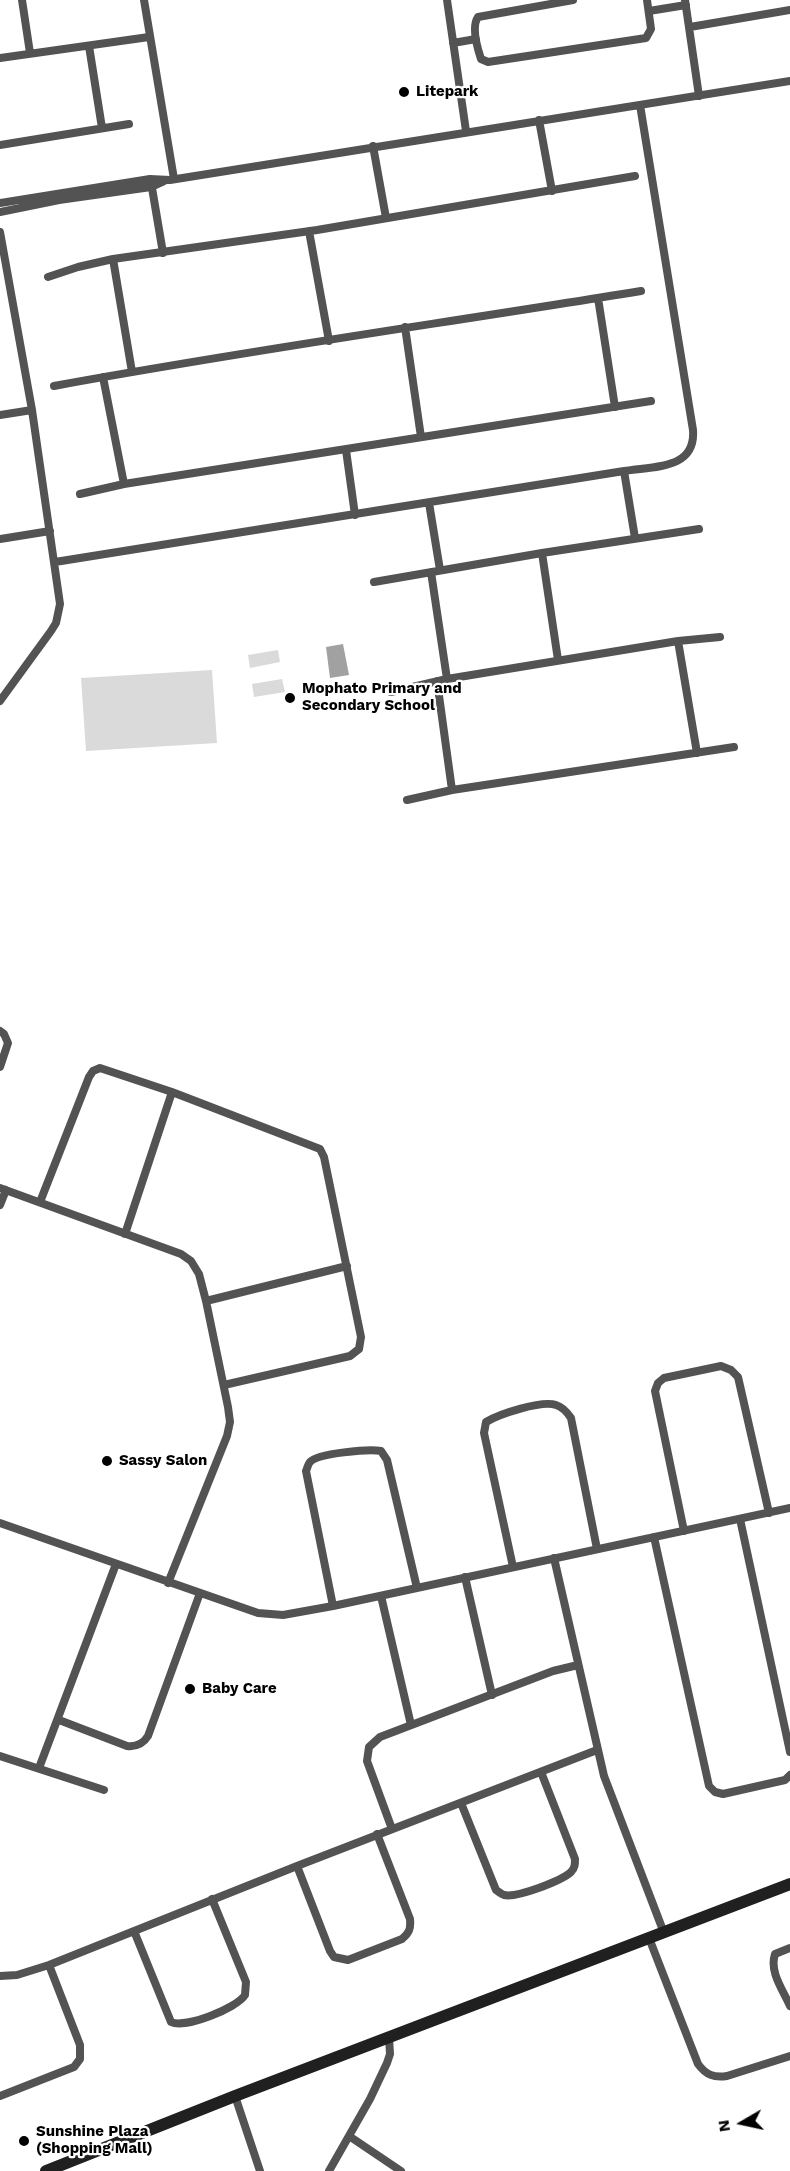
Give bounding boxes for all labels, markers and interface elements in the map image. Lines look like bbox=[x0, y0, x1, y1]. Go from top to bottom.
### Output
place label: Litepark bbox=[416, 83, 478, 101]
marker: Litepark bbox=[397, 85, 411, 99]
place label: Mophato Primary and Secondary School bbox=[302, 680, 462, 715]
marker: Mophato Primary and Secondary School bbox=[283, 691, 297, 705]
place label: Sassy Salon bbox=[119, 1452, 207, 1470]
marker: Sassy Salon bbox=[100, 1454, 114, 1468]
place label: Baby Care bbox=[202, 1680, 277, 1698]
marker: Baby Care bbox=[183, 1682, 197, 1696]
north arrow bbox=[712, 2093, 772, 2153]
text: N bbox=[713, 2119, 734, 2133]
place label: Sunshine Plaza (Shopping Mall) bbox=[36, 2123, 153, 2158]
marker: Sunshine Plaza (Shopping Mall) bbox=[17, 2134, 31, 2148]

